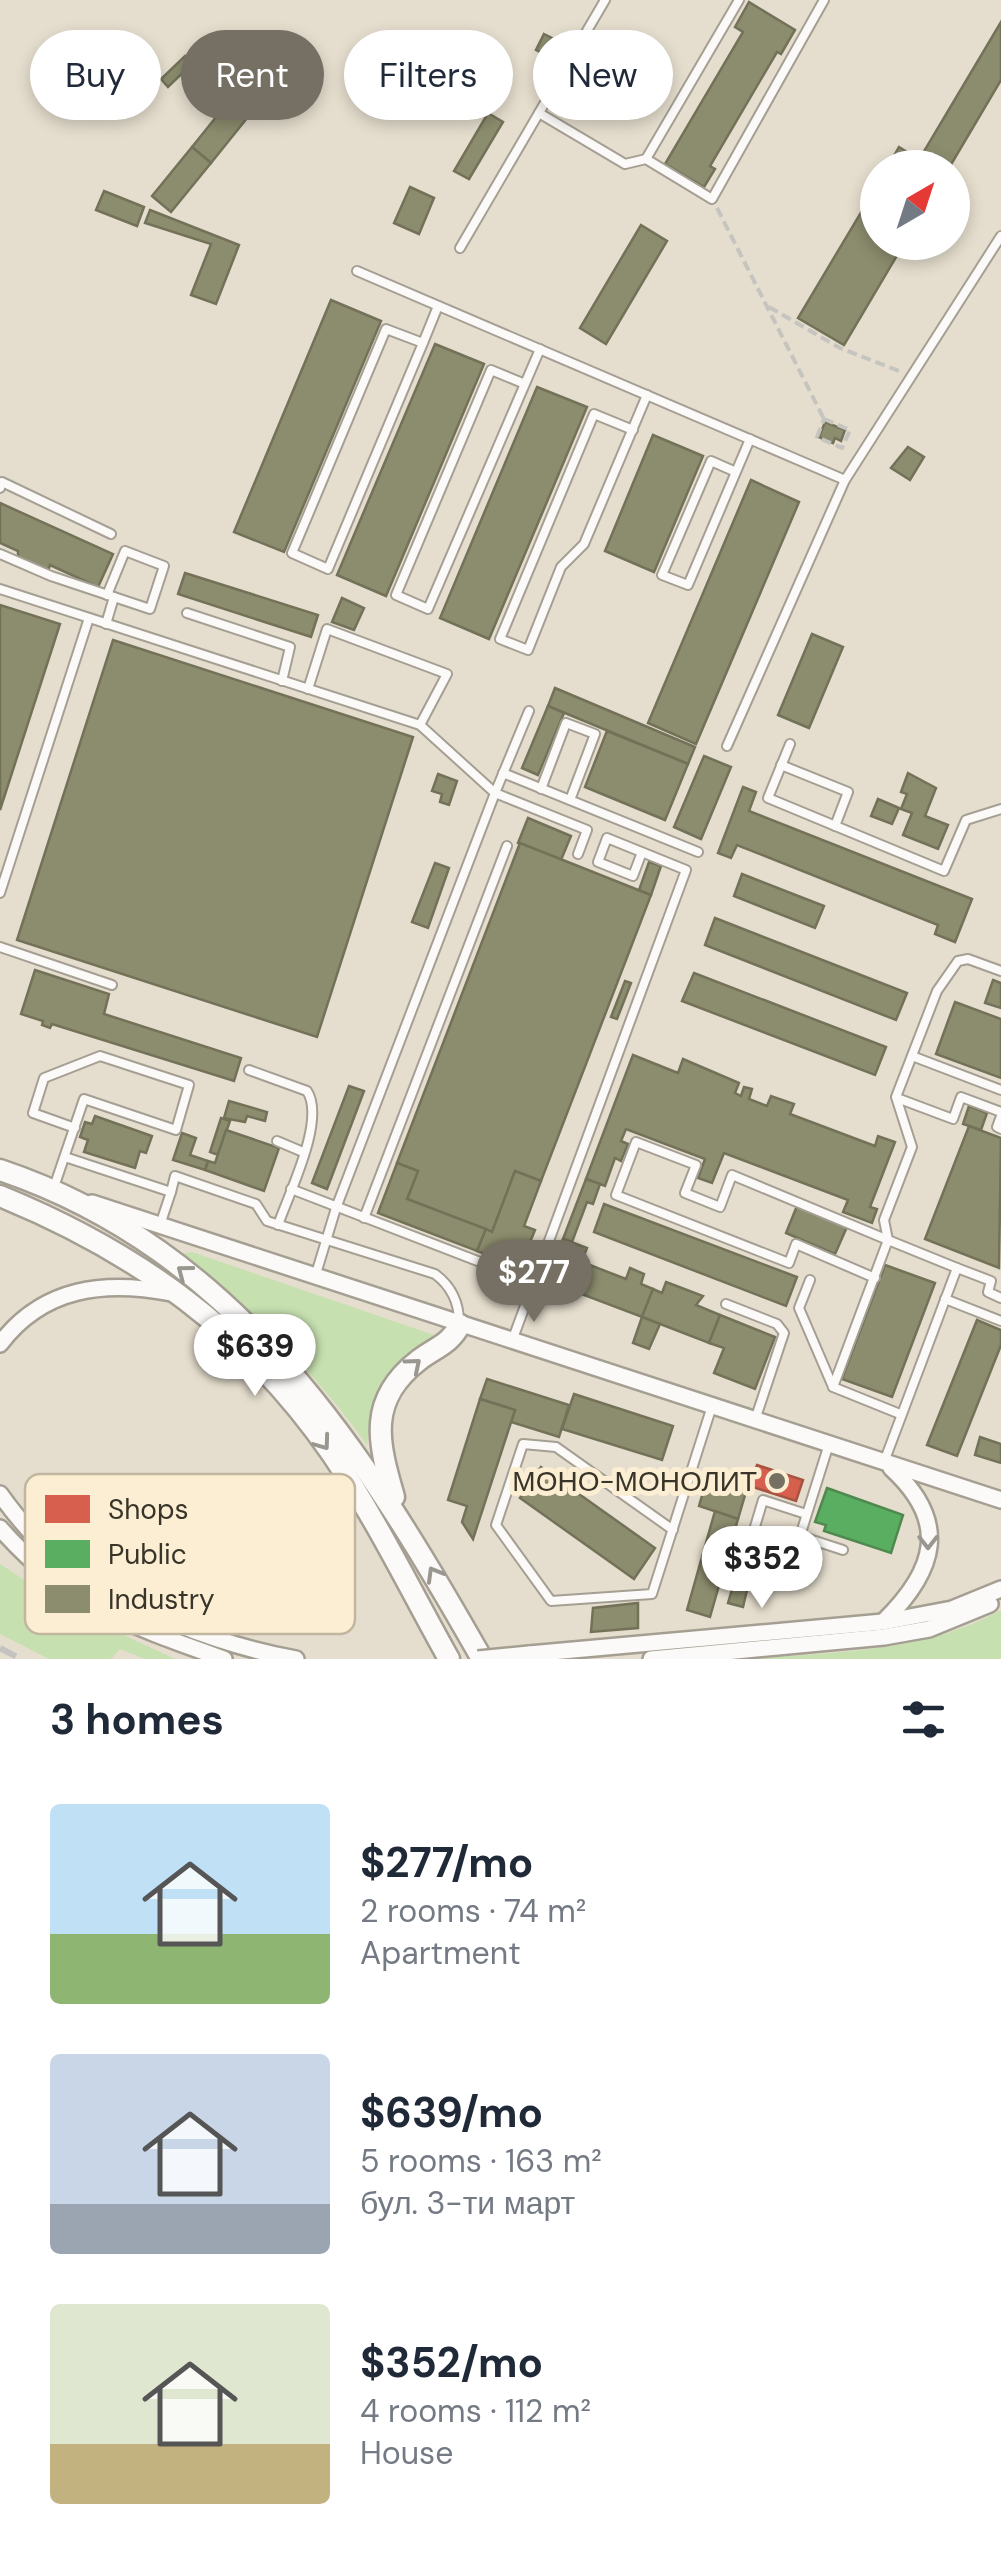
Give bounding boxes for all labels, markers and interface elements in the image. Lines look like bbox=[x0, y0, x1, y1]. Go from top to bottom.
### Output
chip: Buy bbox=[30, 30, 161, 120]
chip: Rent bbox=[181, 30, 324, 120]
chip: Filters bbox=[344, 30, 513, 120]
chip: New bbox=[533, 30, 673, 120]
north arrow bbox=[860, 150, 970, 260]
map controls bbox=[860, 150, 970, 260]
pin: $277 bbox=[475, 1240, 593, 1325]
text: $277 bbox=[498, 1251, 570, 1293]
one-way arrow bbox=[177, 1267, 195, 1284]
pin: $639 bbox=[196, 1314, 314, 1399]
text: $639 bbox=[216, 1325, 294, 1367]
one-way arrow bbox=[403, 1359, 421, 1377]
one-way arrow bbox=[311, 1431, 330, 1450]
place label: МОНО-МОНОЛИТ bbox=[512, 1463, 757, 1500]
marker: МОНО-МОНОЛИТ bbox=[766, 1470, 788, 1492]
legend bbox=[25, 1474, 355, 1634]
text: Shops bbox=[108, 1491, 189, 1528]
pin: $352 bbox=[703, 1526, 821, 1611]
one-way arrow bbox=[917, 1535, 939, 1550]
text: Public bbox=[108, 1536, 187, 1573]
text: $352 bbox=[724, 1537, 800, 1579]
one-way arrow bbox=[426, 1567, 446, 1585]
text: Industry bbox=[108, 1581, 215, 1618]
text: 3 homes bbox=[50, 1692, 224, 1747]
icon: filters bbox=[896, 1692, 951, 1747]
text: $277/mo bbox=[360, 1835, 533, 1890]
icon: home bbox=[130, 1844, 250, 1964]
text: 2 rooms · 74 m² bbox=[360, 1890, 586, 1932]
text: Apartment bbox=[360, 1932, 521, 1974]
text: $639/mo bbox=[360, 2085, 543, 2140]
icon: home bbox=[130, 2094, 250, 2214]
text: 5 rooms · 163 m² bbox=[360, 2140, 602, 2182]
text: бул. 3-ти март bbox=[360, 2182, 575, 2224]
text: $352/mo bbox=[360, 2335, 543, 2390]
icon: home bbox=[130, 2344, 250, 2464]
text: 4 rooms · 112 m² bbox=[360, 2390, 591, 2432]
text: House bbox=[360, 2432, 453, 2474]

